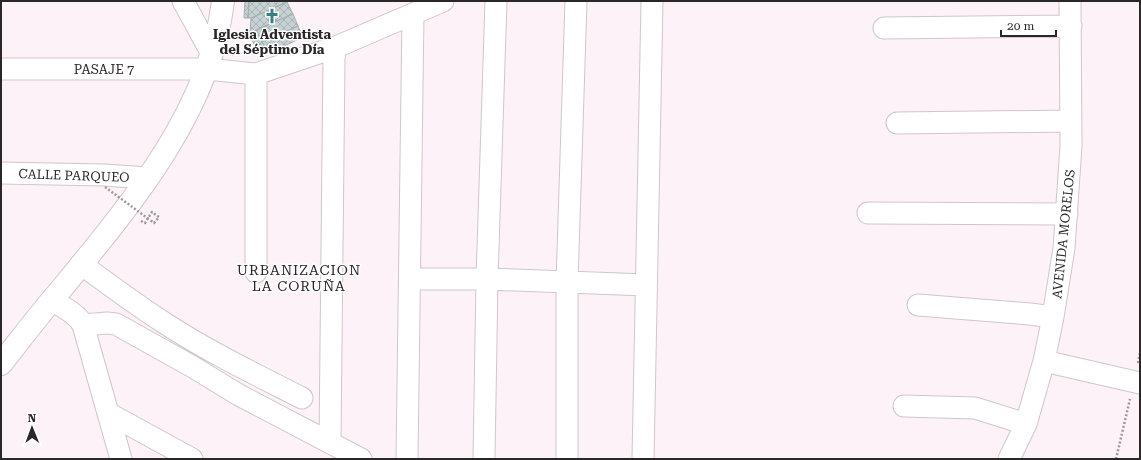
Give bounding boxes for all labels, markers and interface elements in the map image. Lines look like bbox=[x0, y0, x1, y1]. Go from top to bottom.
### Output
church icon: Iglesia Adventista del Séptimo Día bbox=[263, 7, 281, 25]
scale bar bbox=[1001, 12, 1056, 38]
text: 20 m bbox=[1007, 19, 1034, 33]
place label: Iglesia Adventista del Séptimo Día bbox=[213, 27, 331, 57]
street label: PASAJE 7 bbox=[74, 62, 134, 77]
street label: CALLE PARQUEO bbox=[18, 166, 130, 185]
street label: AVENIDA MORELOS bbox=[1049, 169, 1078, 299]
district label: URBANIZACION LA CORUÑA bbox=[237, 262, 361, 294]
north arrow bbox=[12, 408, 52, 448]
text: N bbox=[27, 412, 37, 425]

